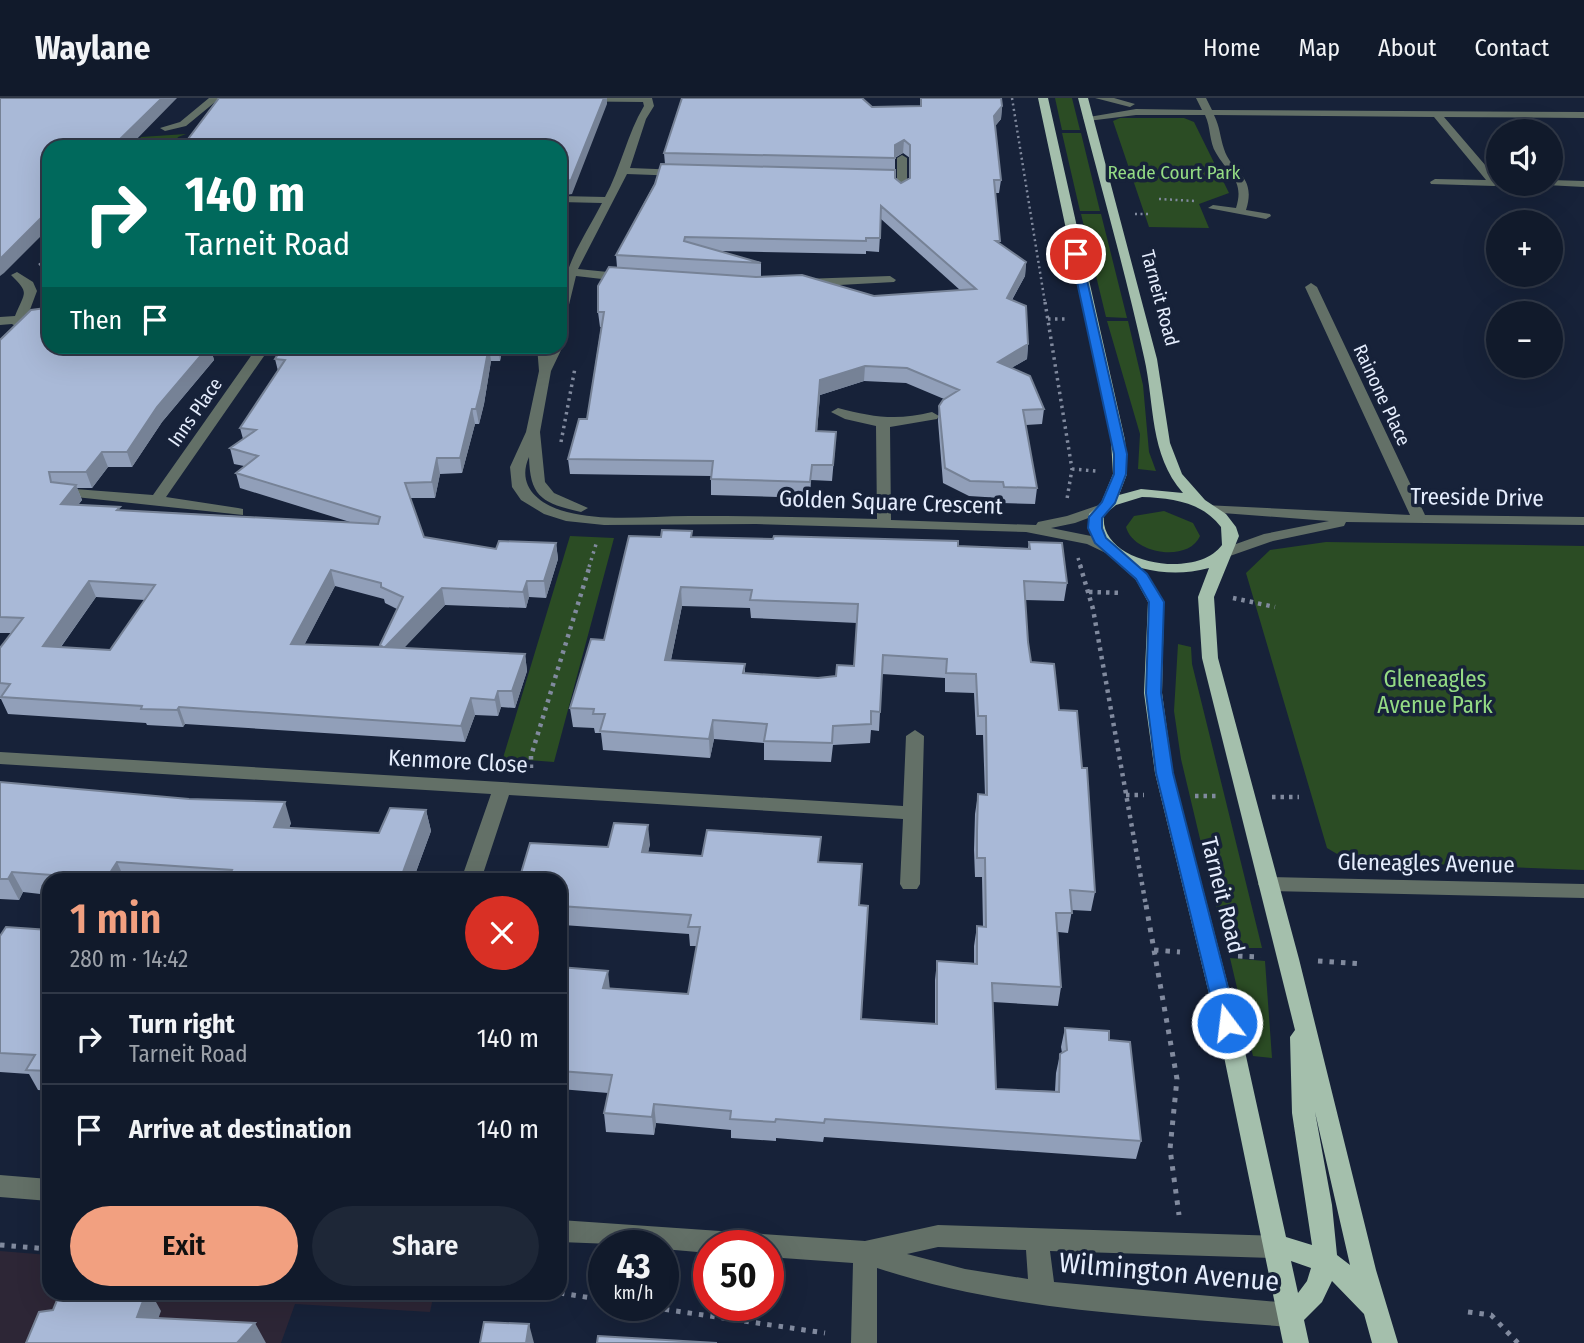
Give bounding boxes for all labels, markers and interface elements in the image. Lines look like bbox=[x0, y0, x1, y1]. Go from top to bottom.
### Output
text: Waylane bbox=[35, 28, 150, 68]
text: Home bbox=[1203, 34, 1260, 62]
text: Map bbox=[1298, 34, 1340, 62]
text: About bbox=[1378, 34, 1436, 62]
text: Contact bbox=[1474, 34, 1549, 62]
map controls bbox=[1486, 119, 1563, 378]
button: sound bbox=[1486, 119, 1563, 196]
park label: Reade Court Park bbox=[1108, 161, 1241, 184]
text: 140 m bbox=[185, 165, 305, 224]
icon: right bbox=[70, 168, 161, 259]
button: + bbox=[1486, 210, 1563, 287]
pin bbox=[1046, 224, 1106, 284]
text: Tarneit Road bbox=[185, 225, 350, 263]
icon: arrive bbox=[1057, 235, 1095, 273]
street label: Tarneit Road bbox=[1136, 248, 1184, 348]
icon: arrive bbox=[136, 301, 174, 339]
button: − bbox=[1486, 301, 1563, 378]
text: Then bbox=[70, 305, 122, 336]
street label: Rainone Place bbox=[1348, 341, 1416, 449]
street label: Inns Place bbox=[163, 373, 227, 451]
street label: Treeside Drive bbox=[1410, 482, 1544, 512]
street label: Golden Square Crescent bbox=[779, 484, 1004, 520]
park label: Gleneagles Avenue Park bbox=[1377, 665, 1493, 719]
street label: Kenmore Close bbox=[387, 743, 529, 779]
street label: Tarneit Road bbox=[1195, 834, 1251, 956]
street label: Gleneagles Avenue bbox=[1337, 847, 1515, 879]
text: 1 min bbox=[70, 894, 161, 944]
button: close bbox=[465, 896, 539, 970]
text: 280 m · 14:42 bbox=[70, 945, 188, 973]
position arrow bbox=[1190, 986, 1264, 1060]
text: Turn right bbox=[129, 1009, 235, 1040]
icon: right bbox=[70, 1020, 108, 1058]
text: 140 m bbox=[477, 1023, 539, 1054]
text: Tarneit Road bbox=[129, 1040, 248, 1068]
icon: arrive bbox=[70, 1111, 108, 1149]
text: Arrive at destination bbox=[129, 1114, 352, 1145]
text: 140 m bbox=[477, 1114, 539, 1145]
button: Exit bbox=[70, 1206, 298, 1286]
button: Share bbox=[312, 1206, 539, 1286]
speed limit sign: 50 bbox=[693, 1230, 784, 1321]
text: 43 bbox=[616, 1245, 651, 1287]
street label: Wilmington Avenue bbox=[1058, 1246, 1280, 1298]
text: km/h bbox=[613, 1282, 654, 1304]

